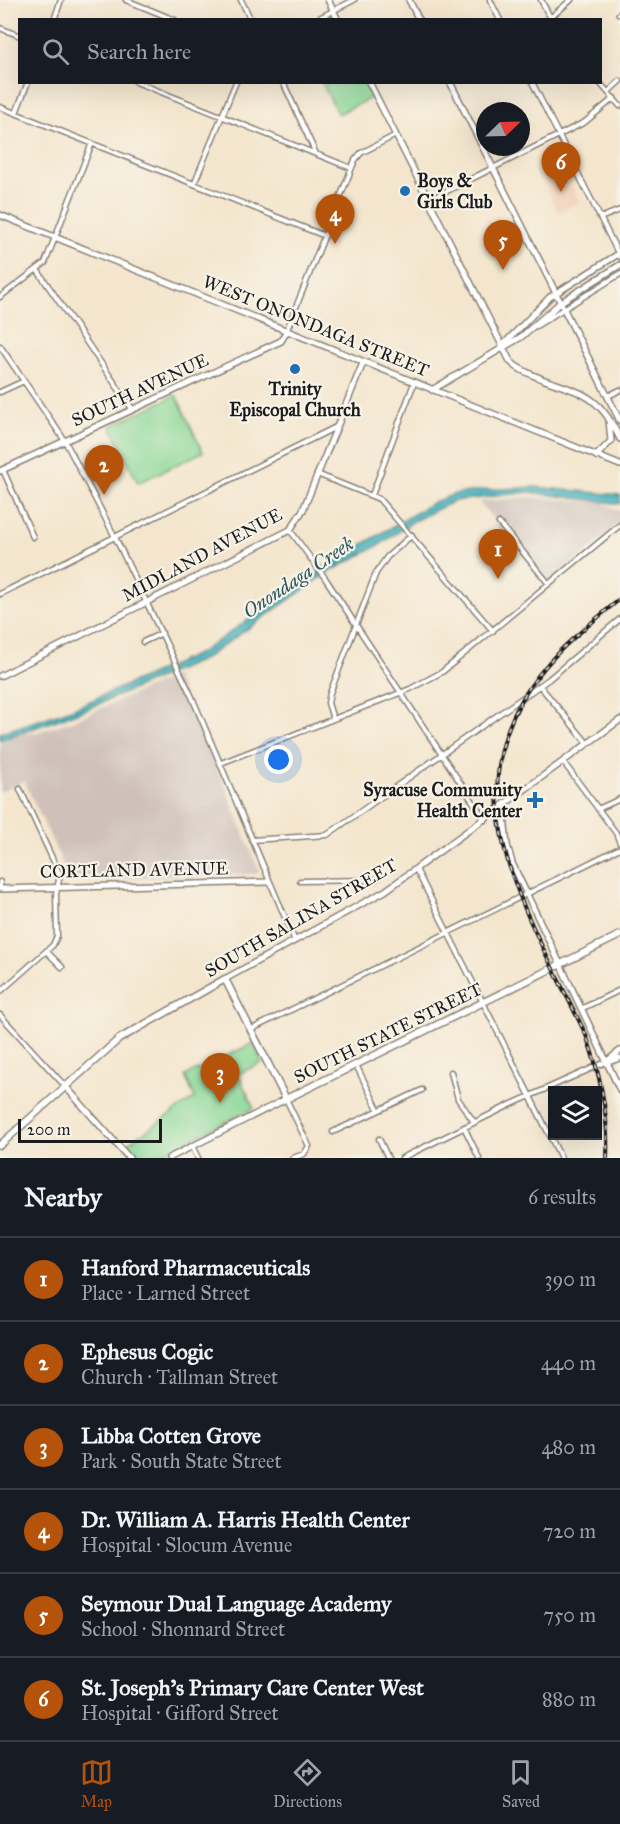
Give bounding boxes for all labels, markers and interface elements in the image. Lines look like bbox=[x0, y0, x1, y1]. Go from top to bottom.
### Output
search box bbox=[18, 18, 602, 84]
icon: search bbox=[39, 35, 72, 68]
text: Search here bbox=[87, 38, 191, 65]
north arrow bbox=[476, 102, 530, 156]
pin: 6 bbox=[542, 142, 580, 192]
place label: Boys & Girls Club bbox=[417, 170, 493, 213]
marker: Boys & Girls Club bbox=[398, 184, 412, 198]
pin: 4 bbox=[316, 194, 354, 244]
pin: 5 bbox=[484, 220, 522, 270]
street label: WEST ONONDAGA STREET bbox=[200, 270, 432, 382]
street label: SOUTH AVENUE bbox=[68, 349, 212, 431]
marker: Trinity Episcopal Church bbox=[288, 362, 302, 376]
place label: Trinity Episcopal Church bbox=[229, 378, 362, 422]
pin: 2 bbox=[84, 446, 124, 495]
street label: MIDLAND AVENUE bbox=[118, 503, 286, 607]
pin: 1 bbox=[478, 530, 518, 579]
water label: Onondaga Creek bbox=[238, 531, 358, 623]
your location bbox=[264, 745, 293, 774]
place label: Syracuse Community Health Center bbox=[363, 779, 524, 822]
marker: Syracuse Community Health Center bbox=[526, 791, 544, 809]
street label: SOUTH SALINA STREET bbox=[201, 854, 401, 982]
street label: CORTLAND AVENUE bbox=[40, 857, 228, 883]
street label: SOUTH STATE STREET bbox=[290, 978, 486, 1088]
pin: 3 bbox=[200, 1054, 240, 1103]
map controls bbox=[548, 1086, 602, 1140]
button: layers bbox=[548, 1086, 602, 1140]
scale bar bbox=[18, 1116, 162, 1144]
text: 200 m bbox=[27, 1120, 70, 1139]
text: Nearby bbox=[24, 1181, 102, 1213]
text: 6 results bbox=[528, 1185, 596, 1209]
text: Hanford Pharmaceuticals bbox=[81, 1254, 310, 1281]
text: 1 bbox=[40, 1267, 47, 1291]
text: 390 m bbox=[545, 1267, 596, 1291]
text: Place · Larned Street bbox=[81, 1281, 250, 1305]
text: Ephesus Cogic bbox=[81, 1338, 213, 1365]
text: 2 bbox=[39, 1351, 48, 1375]
text: 440 m bbox=[541, 1351, 596, 1375]
text: Church · Tallman Street bbox=[81, 1365, 278, 1389]
text: Libba Cotten Grove bbox=[81, 1422, 261, 1449]
text: 3 bbox=[40, 1435, 48, 1459]
text: 480 m bbox=[541, 1435, 596, 1459]
text: Park · South State Street bbox=[81, 1449, 281, 1473]
text: Dr. William A. Harris Health Center bbox=[81, 1506, 410, 1533]
text: 4 bbox=[38, 1519, 49, 1543]
text: 720 m bbox=[543, 1519, 596, 1543]
text: Hospital · Slocum Avenue bbox=[81, 1533, 292, 1557]
text: Seymour Dual Language Academy bbox=[81, 1590, 391, 1617]
text: 5 bbox=[39, 1603, 48, 1627]
text: 750 m bbox=[543, 1603, 596, 1627]
text: School · Shonnard Street bbox=[81, 1617, 285, 1641]
text: St. Joseph's Primary Care Center West bbox=[81, 1674, 424, 1701]
text: 6 bbox=[38, 1687, 49, 1711]
text: 880 m bbox=[542, 1687, 596, 1711]
text: Hospital · Gifford Street bbox=[81, 1701, 279, 1725]
tab: Map bbox=[80, 1756, 113, 1811]
tab: Directions bbox=[273, 1756, 342, 1811]
tab: Saved bbox=[502, 1756, 540, 1811]

